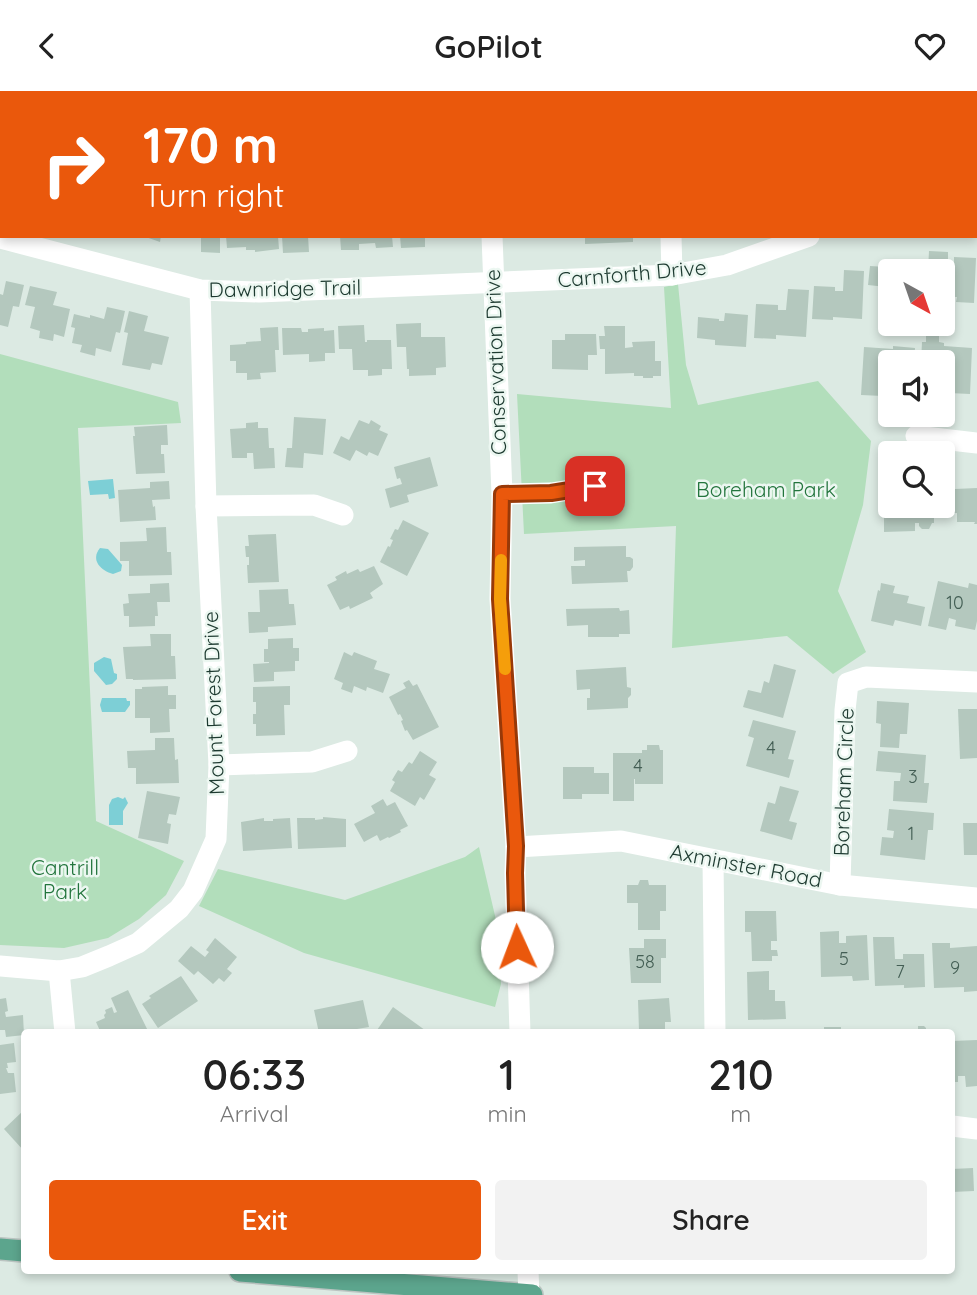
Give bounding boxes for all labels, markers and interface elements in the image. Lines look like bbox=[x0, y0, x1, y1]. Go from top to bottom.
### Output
text: GoPilot bbox=[434, 26, 543, 66]
icon: back bbox=[28, 27, 66, 65]
icon: heart bbox=[911, 27, 949, 65]
text: 170 m bbox=[143, 114, 278, 175]
icon: right bbox=[28, 119, 119, 210]
text: Turn right bbox=[143, 175, 284, 215]
street label: Carnforth Drive bbox=[556, 254, 708, 292]
north arrow bbox=[878, 259, 956, 336]
map controls bbox=[878, 259, 955, 518]
street label: Conservation Drive bbox=[479, 269, 511, 455]
street label: Dawnridge Trail bbox=[209, 274, 361, 302]
button: sound bbox=[878, 350, 955, 427]
button: search bbox=[878, 441, 955, 518]
pin bbox=[565, 456, 625, 516]
icon: arrive bbox=[576, 467, 614, 505]
park label: Boreham Park bbox=[696, 476, 836, 502]
house number: 10 bbox=[946, 591, 964, 614]
street label: Mount Forest Drive bbox=[197, 611, 229, 795]
street label: Boreham Circle bbox=[827, 707, 859, 857]
house number: 4 bbox=[766, 736, 776, 759]
house number: 4 bbox=[633, 754, 643, 777]
house number: 3 bbox=[908, 765, 918, 788]
house number: 1 bbox=[908, 822, 914, 845]
street label: Axminster Road bbox=[668, 838, 824, 892]
park label: Cantrill Park bbox=[31, 854, 99, 904]
position arrow bbox=[480, 910, 554, 984]
house number: 5 bbox=[839, 947, 849, 970]
house number: 58 bbox=[635, 950, 655, 973]
house number: 9 bbox=[950, 956, 960, 979]
house number: 7 bbox=[895, 960, 905, 983]
text: 06:33 bbox=[202, 1048, 306, 1101]
text: 1 bbox=[499, 1048, 515, 1101]
text: 210 bbox=[708, 1048, 774, 1101]
text: Arrival bbox=[220, 1099, 289, 1128]
text: min bbox=[488, 1099, 527, 1128]
text: m bbox=[730, 1099, 751, 1128]
button: Exit bbox=[49, 1180, 481, 1260]
button: Share bbox=[495, 1180, 927, 1260]

